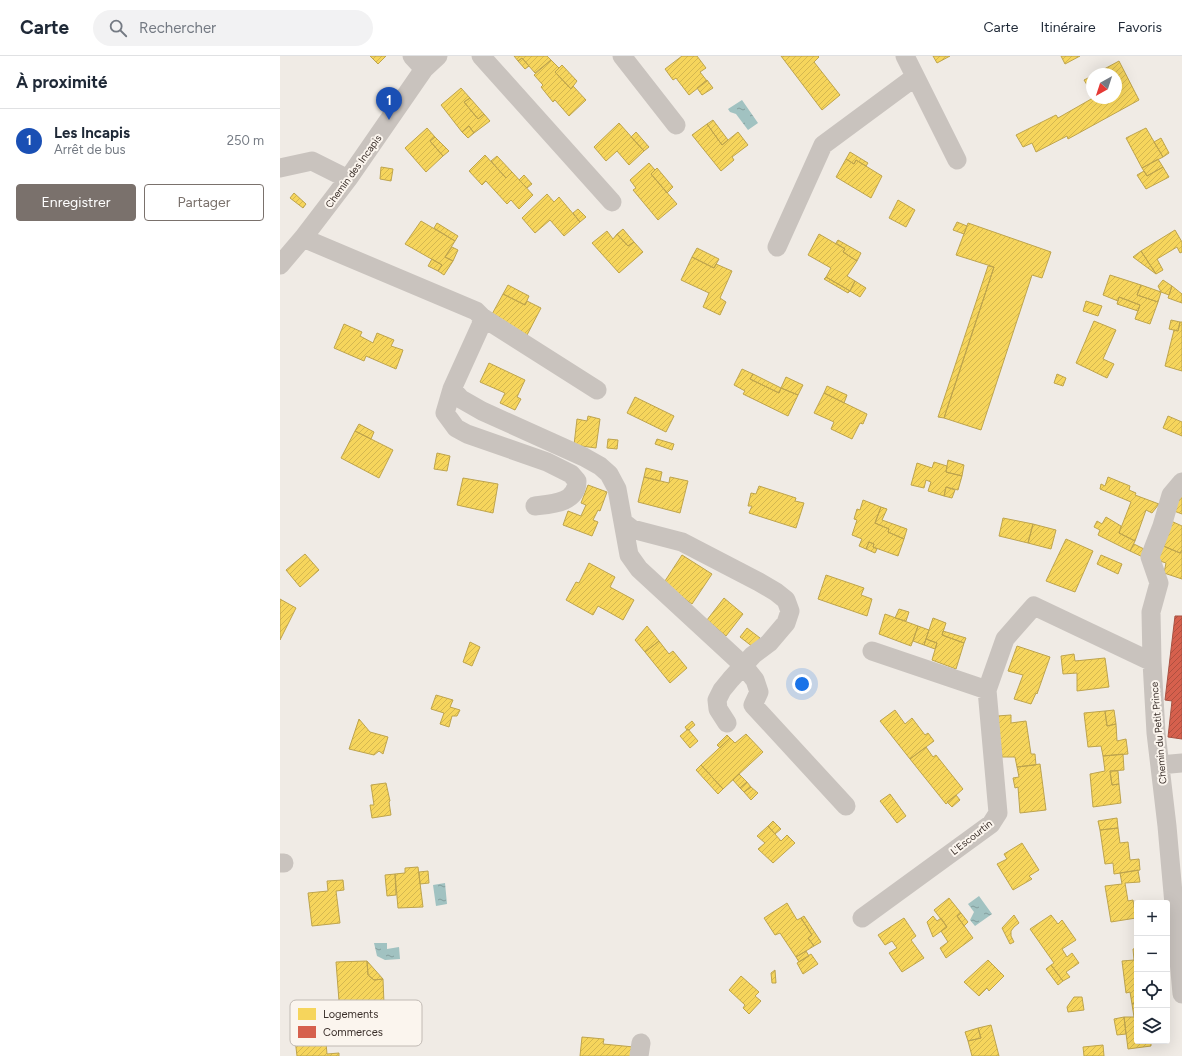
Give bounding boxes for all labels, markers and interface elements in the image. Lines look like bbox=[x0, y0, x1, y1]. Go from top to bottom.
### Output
search box bbox=[93, 10, 373, 46]
text: Carte bbox=[20, 16, 69, 39]
icon: search bbox=[107, 17, 129, 39]
text: Rechercher bbox=[139, 19, 216, 37]
text: Carte bbox=[984, 19, 1018, 36]
text: Itinéraire bbox=[1040, 19, 1096, 36]
text: Favoris bbox=[1118, 19, 1162, 36]
north arrow bbox=[1086, 68, 1122, 104]
text: À proximité bbox=[16, 72, 107, 92]
pin: 1 bbox=[376, 87, 402, 120]
text: Les Incapis bbox=[54, 124, 130, 142]
street label: Chemin des Incapis bbox=[322, 132, 385, 210]
text: 1 bbox=[26, 133, 32, 148]
text: 250 m bbox=[227, 133, 264, 148]
text: Arrêt de bus bbox=[54, 142, 126, 157]
button: Enregistrer bbox=[16, 184, 136, 221]
button: Partager bbox=[144, 184, 264, 221]
your location bbox=[792, 674, 812, 694]
street label: Chemin du Petit Prince bbox=[1148, 681, 1169, 785]
street label: L'Escourtin bbox=[948, 817, 995, 858]
map controls bbox=[1134, 900, 1170, 1044]
button: + bbox=[1134, 900, 1170, 936]
button: − bbox=[1134, 936, 1170, 972]
button: locate bbox=[1134, 972, 1170, 1008]
legend bbox=[290, 1000, 422, 1046]
text: Logements bbox=[323, 1008, 378, 1021]
button: layers bbox=[1134, 1008, 1170, 1044]
text: Commerces bbox=[323, 1026, 383, 1039]

